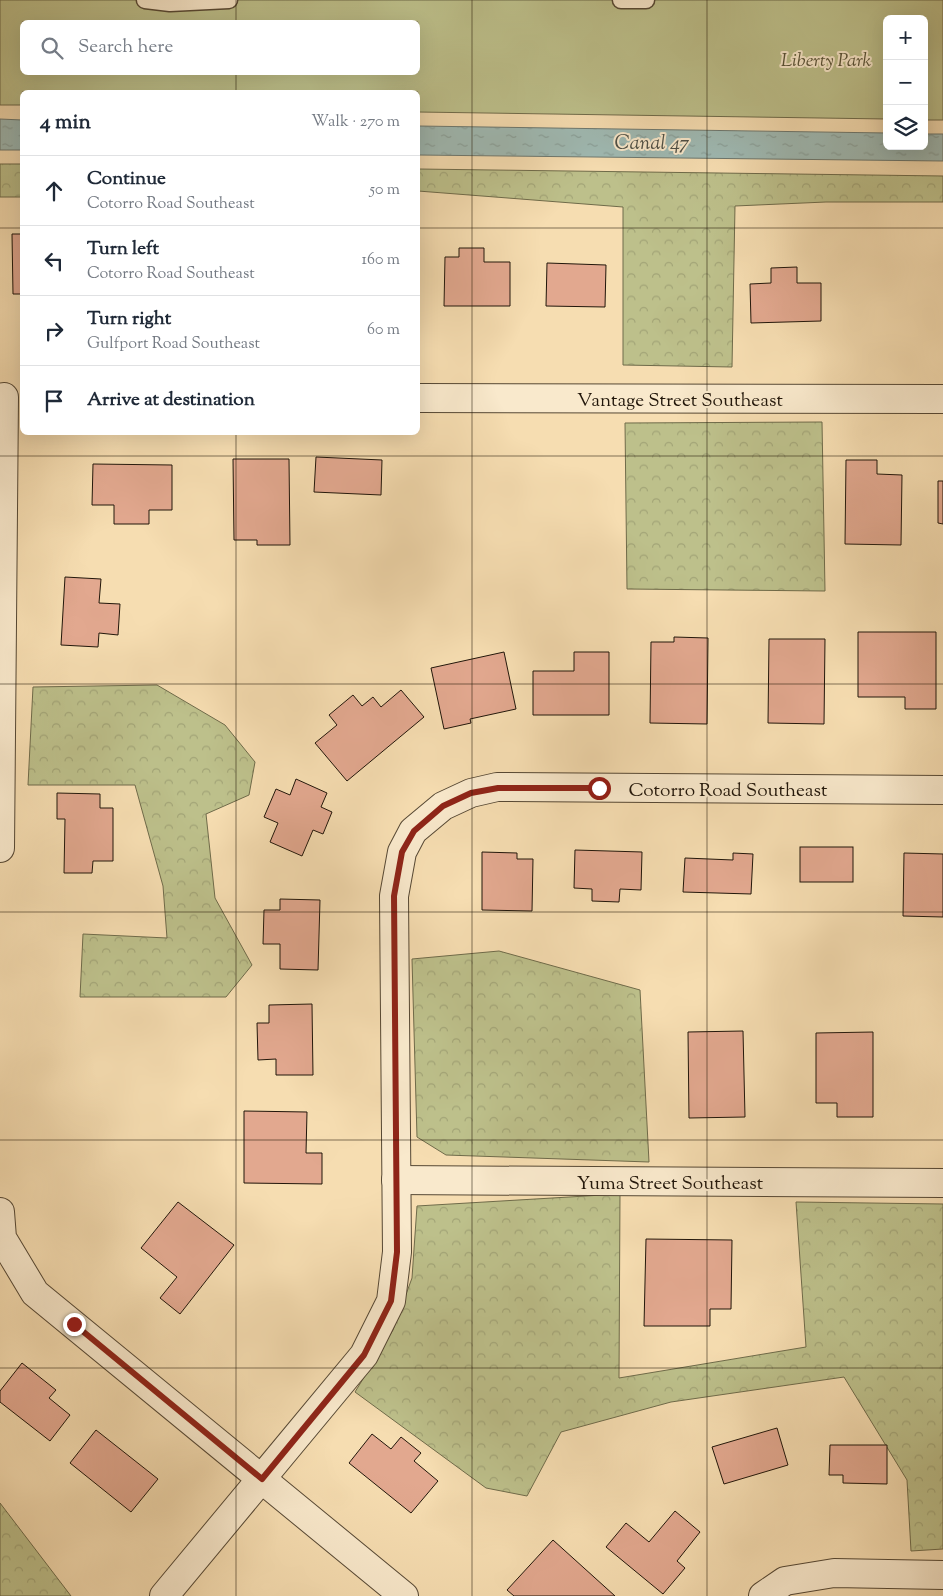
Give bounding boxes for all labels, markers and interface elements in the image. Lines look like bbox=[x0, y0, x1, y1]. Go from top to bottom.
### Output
map controls bbox=[883, 15, 928, 150]
button: + bbox=[883, 15, 928, 60]
search box bbox=[20, 20, 420, 75]
icon: search bbox=[38, 34, 66, 62]
text: Search here bbox=[78, 34, 173, 61]
park label: Liberty Park bbox=[781, 48, 872, 75]
button: − bbox=[883, 60, 928, 105]
button: layers bbox=[883, 105, 928, 150]
text: 4 min bbox=[40, 108, 91, 138]
text: Walk · 270 m bbox=[311, 111, 400, 134]
water label: Canal 47 bbox=[615, 130, 690, 159]
text: Continue bbox=[87, 166, 166, 193]
icon: ahead bbox=[40, 177, 68, 205]
text: 50 m bbox=[369, 179, 400, 202]
text: Cotorro Road Southeast bbox=[87, 193, 255, 216]
text: Turn left bbox=[87, 236, 159, 263]
icon: left bbox=[40, 247, 68, 275]
text: 160 m bbox=[362, 249, 400, 272]
text: Cotorro Road Southeast bbox=[87, 263, 255, 286]
text: Turn right bbox=[87, 306, 171, 333]
icon: right bbox=[40, 317, 68, 345]
text: 60 m bbox=[367, 319, 400, 342]
text: Gulfport Road Southeast bbox=[87, 333, 260, 356]
icon: arrive bbox=[40, 387, 68, 415]
text: Arrive at destination bbox=[87, 387, 255, 414]
street label: Vantage Street Southeast bbox=[577, 388, 783, 415]
route start bbox=[588, 777, 611, 800]
street label: Cotorro Road Southeast bbox=[628, 778, 828, 805]
street label: Yuma Street Southeast bbox=[577, 1171, 764, 1198]
route end bbox=[63, 1313, 86, 1336]

